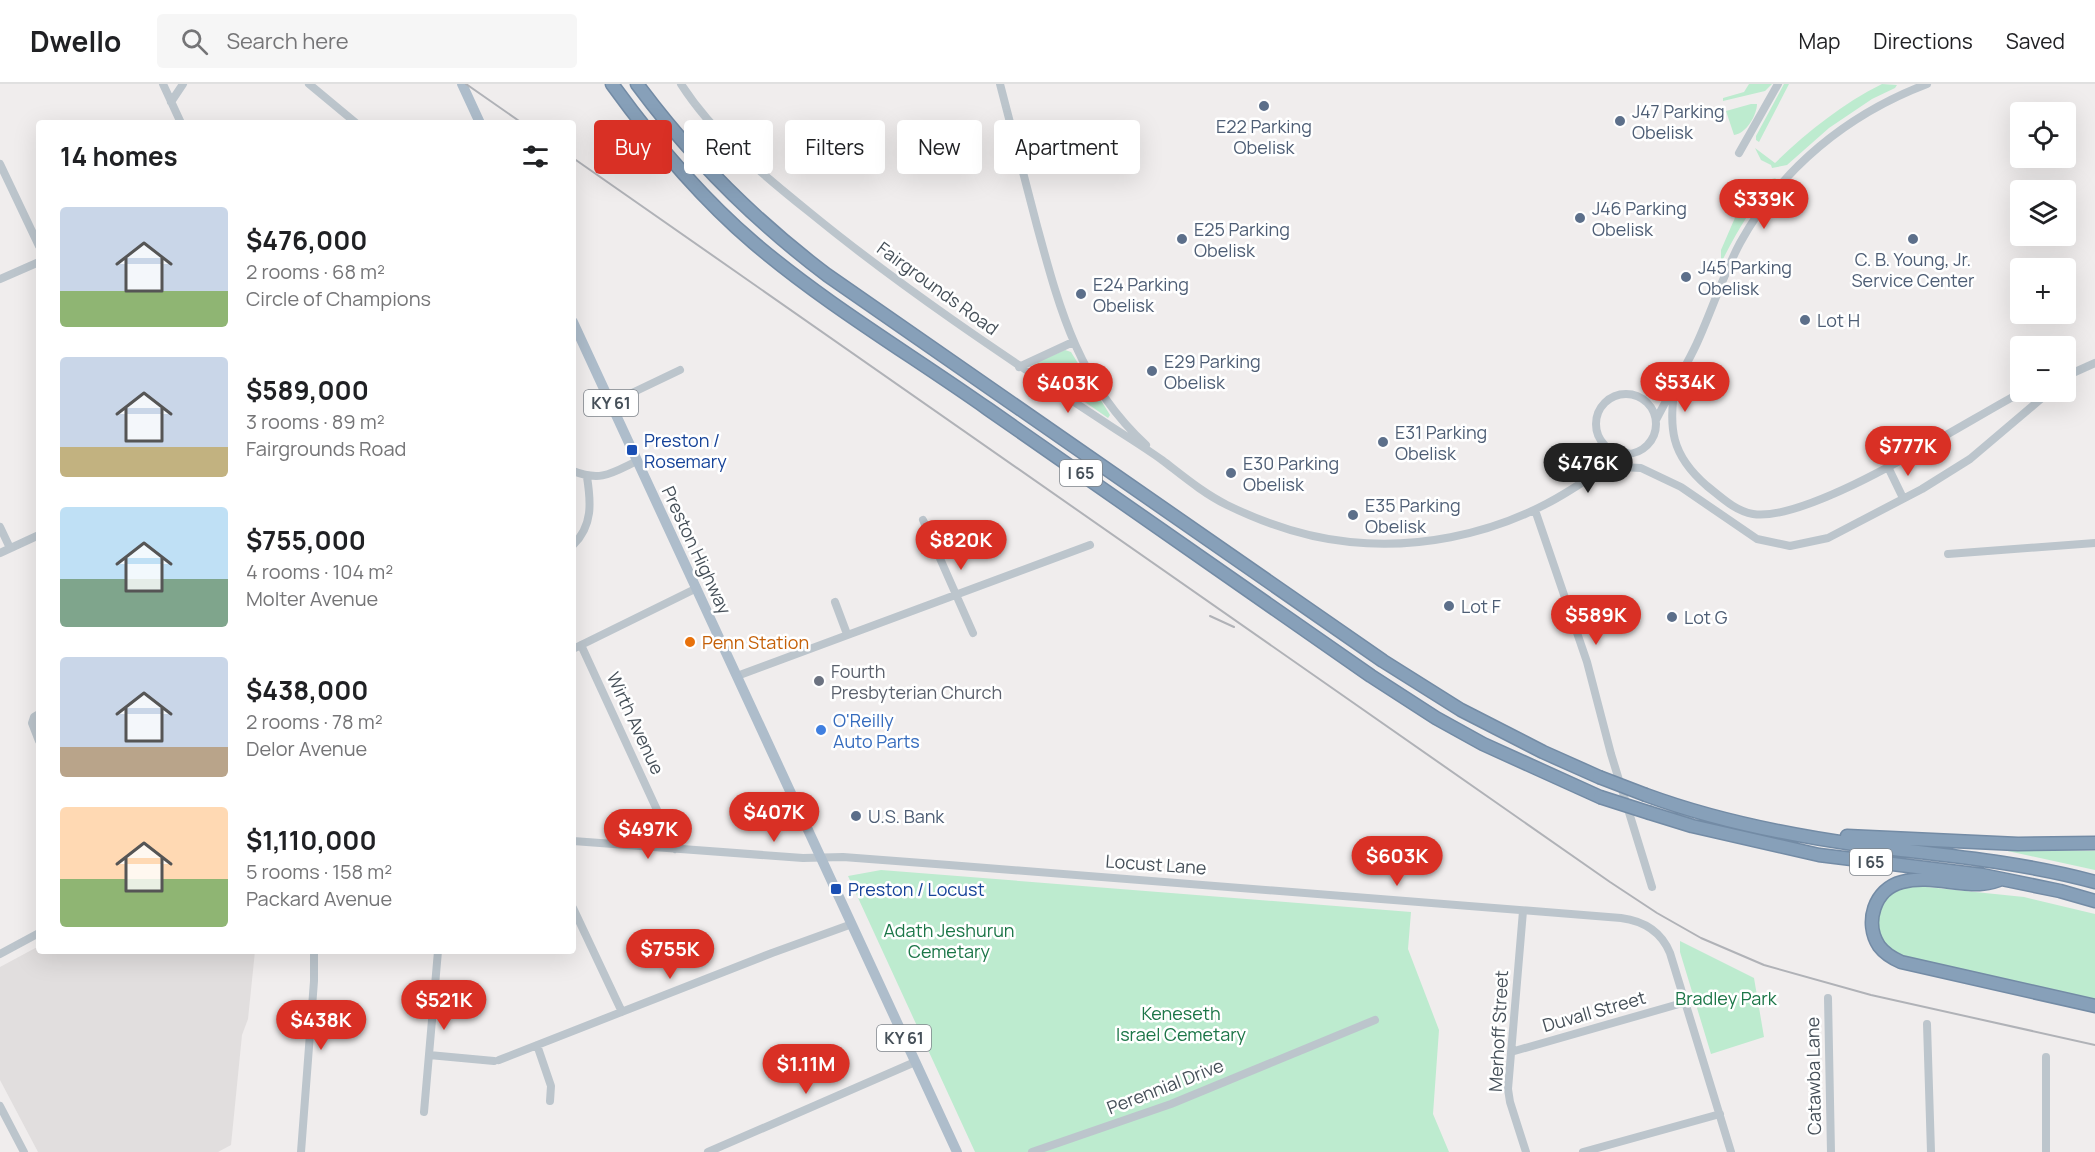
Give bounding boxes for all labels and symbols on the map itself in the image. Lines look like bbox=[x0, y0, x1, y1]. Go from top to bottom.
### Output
marker: E22 Parking Obelisk bbox=[1257, 99, 1271, 113]
place label: J47 Parking Obelisk bbox=[1632, 99, 1725, 144]
place label: E22 Parking Obelisk bbox=[1216, 114, 1312, 159]
marker: J47 Parking Obelisk bbox=[1613, 114, 1627, 128]
pin: $339K bbox=[1722, 179, 1806, 230]
place label: J46 Parking Obelisk bbox=[1592, 196, 1687, 241]
marker: J46 Parking Obelisk bbox=[1573, 211, 1587, 225]
place label: E25 Parking Obelisk bbox=[1194, 217, 1290, 262]
marker: E25 Parking Obelisk bbox=[1175, 232, 1189, 246]
marker: C. B. Young, Jr. Service Center bbox=[1906, 232, 1920, 246]
street label: Fairgrounds Road bbox=[873, 236, 1003, 340]
place label: C. B. Young, Jr. Service Center bbox=[1852, 247, 1975, 292]
place label: J45 Parking Obelisk bbox=[1698, 255, 1792, 300]
marker: J45 Parking Obelisk bbox=[1679, 270, 1693, 284]
place label: E24 Parking Obelisk bbox=[1093, 272, 1189, 317]
marker: E24 Parking Obelisk bbox=[1074, 287, 1088, 301]
place label: Lot H bbox=[1817, 308, 1860, 332]
marker: Lot H bbox=[1798, 313, 1812, 327]
place label: E29 Parking Obelisk bbox=[1164, 349, 1261, 394]
pin: $534K bbox=[1643, 362, 1727, 413]
pin: $403K bbox=[1026, 363, 1110, 414]
marker: E29 Parking Obelisk bbox=[1145, 364, 1159, 378]
road number: KY 61 bbox=[584, 390, 638, 416]
place label: E31 Parking Obelisk bbox=[1395, 420, 1487, 465]
pin: $777K bbox=[1866, 426, 1950, 477]
place label: Preston / Rosemary bbox=[644, 428, 727, 473]
marker: E31 Parking Obelisk bbox=[1376, 435, 1390, 449]
marker: Preston / Rosemary bbox=[625, 443, 639, 457]
pin: $476K bbox=[1546, 443, 1630, 494]
place label: E30 Parking Obelisk bbox=[1243, 451, 1339, 496]
road number: I 65 bbox=[1060, 460, 1102, 486]
marker: E30 Parking Obelisk bbox=[1224, 466, 1238, 480]
street label: Preston Highway bbox=[657, 482, 737, 619]
place label: E35 Parking Obelisk bbox=[1365, 493, 1461, 538]
marker: E35 Parking Obelisk bbox=[1346, 508, 1360, 522]
pin: $820K bbox=[919, 520, 1003, 571]
place label: Lot F bbox=[1461, 594, 1501, 618]
pin: $589K bbox=[1554, 595, 1638, 646]
marker: Lot F bbox=[1442, 599, 1456, 613]
place label: Lot G bbox=[1684, 605, 1728, 629]
marker: Lot G bbox=[1665, 610, 1679, 624]
place label: Penn Station bbox=[702, 630, 809, 654]
marker: Penn Station bbox=[683, 635, 697, 649]
place label: Fourth Presbyterian Church bbox=[831, 659, 1002, 704]
street label: Wirth Avenue bbox=[602, 668, 670, 778]
marker: Fourth Presbyterian Church bbox=[812, 674, 826, 688]
place label: O'Reilly Auto Parts bbox=[833, 708, 920, 753]
marker: O'Reilly Auto Parts bbox=[814, 723, 828, 737]
pin: $407K bbox=[732, 792, 816, 843]
place label: U.S. Bank bbox=[868, 804, 945, 828]
pin: $497K bbox=[606, 809, 690, 860]
marker: U.S. Bank bbox=[849, 809, 863, 823]
pin: $603K bbox=[1355, 836, 1439, 887]
street label: Locust Lane bbox=[1105, 849, 1207, 879]
road number: I 65 bbox=[1850, 849, 1892, 875]
place label: Preston / Locust bbox=[848, 877, 985, 901]
marker: Preston / Locust bbox=[829, 882, 843, 896]
park label: Adath Jeshurun Cemetary bbox=[883, 918, 1015, 963]
pin: $755K bbox=[628, 929, 712, 980]
street label: Merhoff Street bbox=[1483, 970, 1513, 1092]
pin: $521K bbox=[402, 980, 486, 1031]
street label: Duvall Street bbox=[1540, 985, 1648, 1037]
park label: Bradley Park bbox=[1675, 986, 1778, 1010]
pin: $438K bbox=[279, 1000, 363, 1051]
park label: Keneseth Israel Cemetary bbox=[1116, 1001, 1247, 1046]
street label: Catawba Lane bbox=[1800, 1017, 1826, 1135]
road number: KY 61 bbox=[877, 1025, 931, 1051]
pin: $1.11M bbox=[757, 1044, 855, 1095]
street label: Perennial Drive bbox=[1103, 1053, 1227, 1119]

